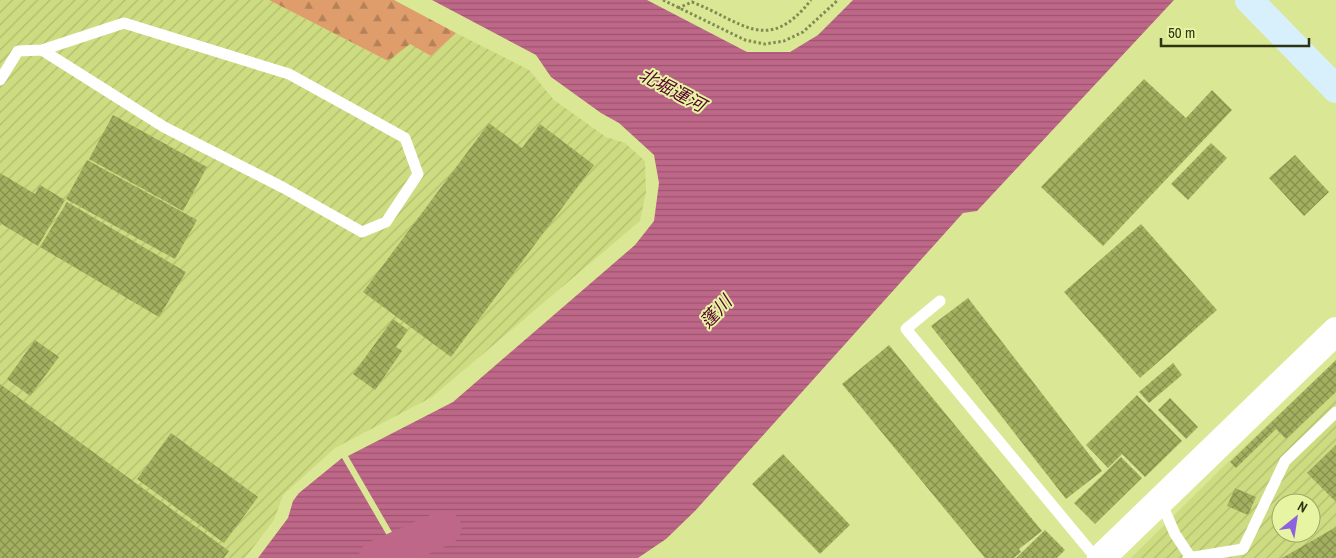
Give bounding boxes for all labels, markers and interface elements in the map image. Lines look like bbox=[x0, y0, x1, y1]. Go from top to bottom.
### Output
scale bar bbox=[1161, 15, 1308, 47]
text: 50 m bbox=[1168, 22, 1195, 43]
water label: 北堀運河 bbox=[635, 62, 713, 119]
water label: 蓬川 bbox=[694, 289, 738, 333]
north arrow bbox=[1271, 493, 1321, 543]
text: N bbox=[1294, 497, 1311, 517]

